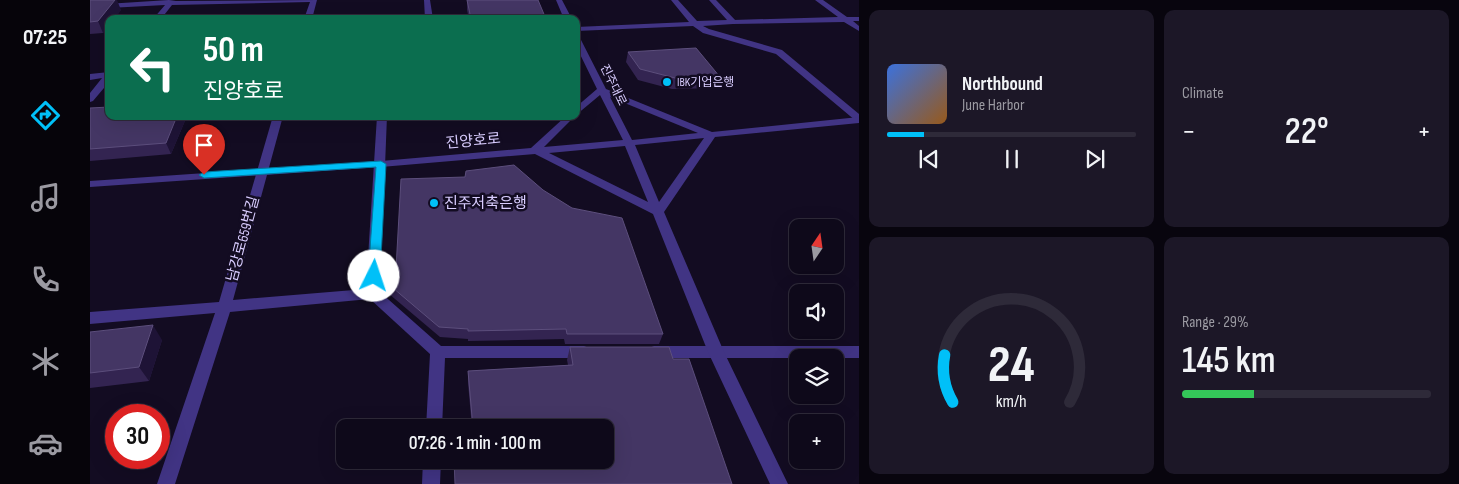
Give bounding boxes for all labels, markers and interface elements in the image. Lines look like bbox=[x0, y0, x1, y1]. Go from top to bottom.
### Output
text: 07:25 bbox=[23, 24, 67, 51]
text: 50 m bbox=[203, 29, 264, 72]
icon: left bbox=[120, 35, 185, 100]
street label: 진주대로 bbox=[597, 62, 629, 108]
text: Northbound bbox=[962, 73, 1043, 96]
place label: IBK기업은행 bbox=[677, 75, 734, 90]
marker: IBK기업은행 bbox=[661, 76, 673, 88]
text: 진양호로 bbox=[203, 78, 284, 105]
text: Climate bbox=[1182, 84, 1224, 103]
text: June Harbor bbox=[962, 96, 1025, 115]
icon: directions bbox=[28, 98, 63, 133]
text: 22° bbox=[1284, 109, 1329, 154]
text: − bbox=[1182, 115, 1196, 148]
text: + bbox=[1417, 115, 1431, 148]
pin bbox=[183, 124, 225, 175]
street label: 진양호로 bbox=[445, 129, 501, 153]
icon: arrive bbox=[190, 131, 218, 159]
icon: previous bbox=[915, 145, 943, 173]
icon: pause bbox=[998, 145, 1026, 173]
icon: next bbox=[1081, 145, 1109, 173]
icon: music bbox=[28, 180, 63, 215]
street label: 남강로659번길 bbox=[222, 194, 264, 284]
place label: 진주저축은행 bbox=[444, 194, 527, 213]
marker: 진주저축은행 bbox=[428, 197, 440, 209]
north arrow bbox=[789, 219, 844, 274]
map controls bbox=[789, 219, 844, 469]
position arrow bbox=[347, 249, 399, 301]
icon: phone bbox=[28, 262, 63, 297]
button: sound bbox=[789, 284, 844, 339]
text: Range · 29% bbox=[1182, 313, 1248, 332]
text: 24 bbox=[988, 334, 1035, 397]
text: 145 km bbox=[1182, 338, 1276, 383]
icon: climate bbox=[28, 344, 63, 379]
button: layers bbox=[789, 349, 844, 404]
text: km/h bbox=[996, 391, 1027, 412]
speed limit sign: 30 bbox=[105, 404, 170, 469]
button: + bbox=[789, 414, 844, 469]
icon: car bbox=[28, 426, 63, 461]
text: 07:26 · 1 min · 100 m bbox=[409, 432, 541, 455]

